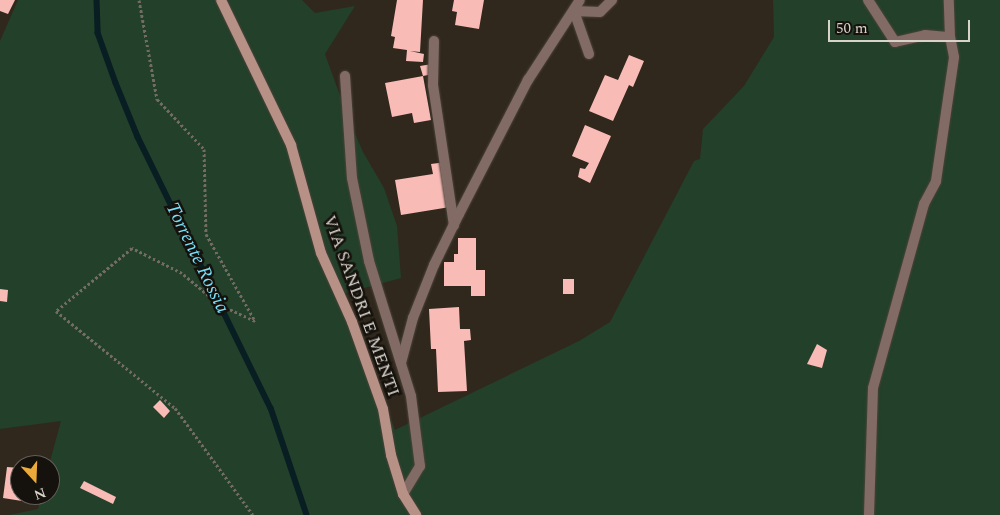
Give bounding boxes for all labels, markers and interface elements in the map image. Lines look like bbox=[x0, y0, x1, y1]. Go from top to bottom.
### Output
scale bar bbox=[830, 10, 972, 42]
text: 50 m bbox=[836, 17, 868, 40]
water label: Torrente Rossia bbox=[160, 199, 234, 317]
street label: VIA SANDRI E MENTI bbox=[318, 212, 404, 400]
north arrow bbox=[10, 455, 60, 505]
text: N bbox=[31, 482, 49, 505]

